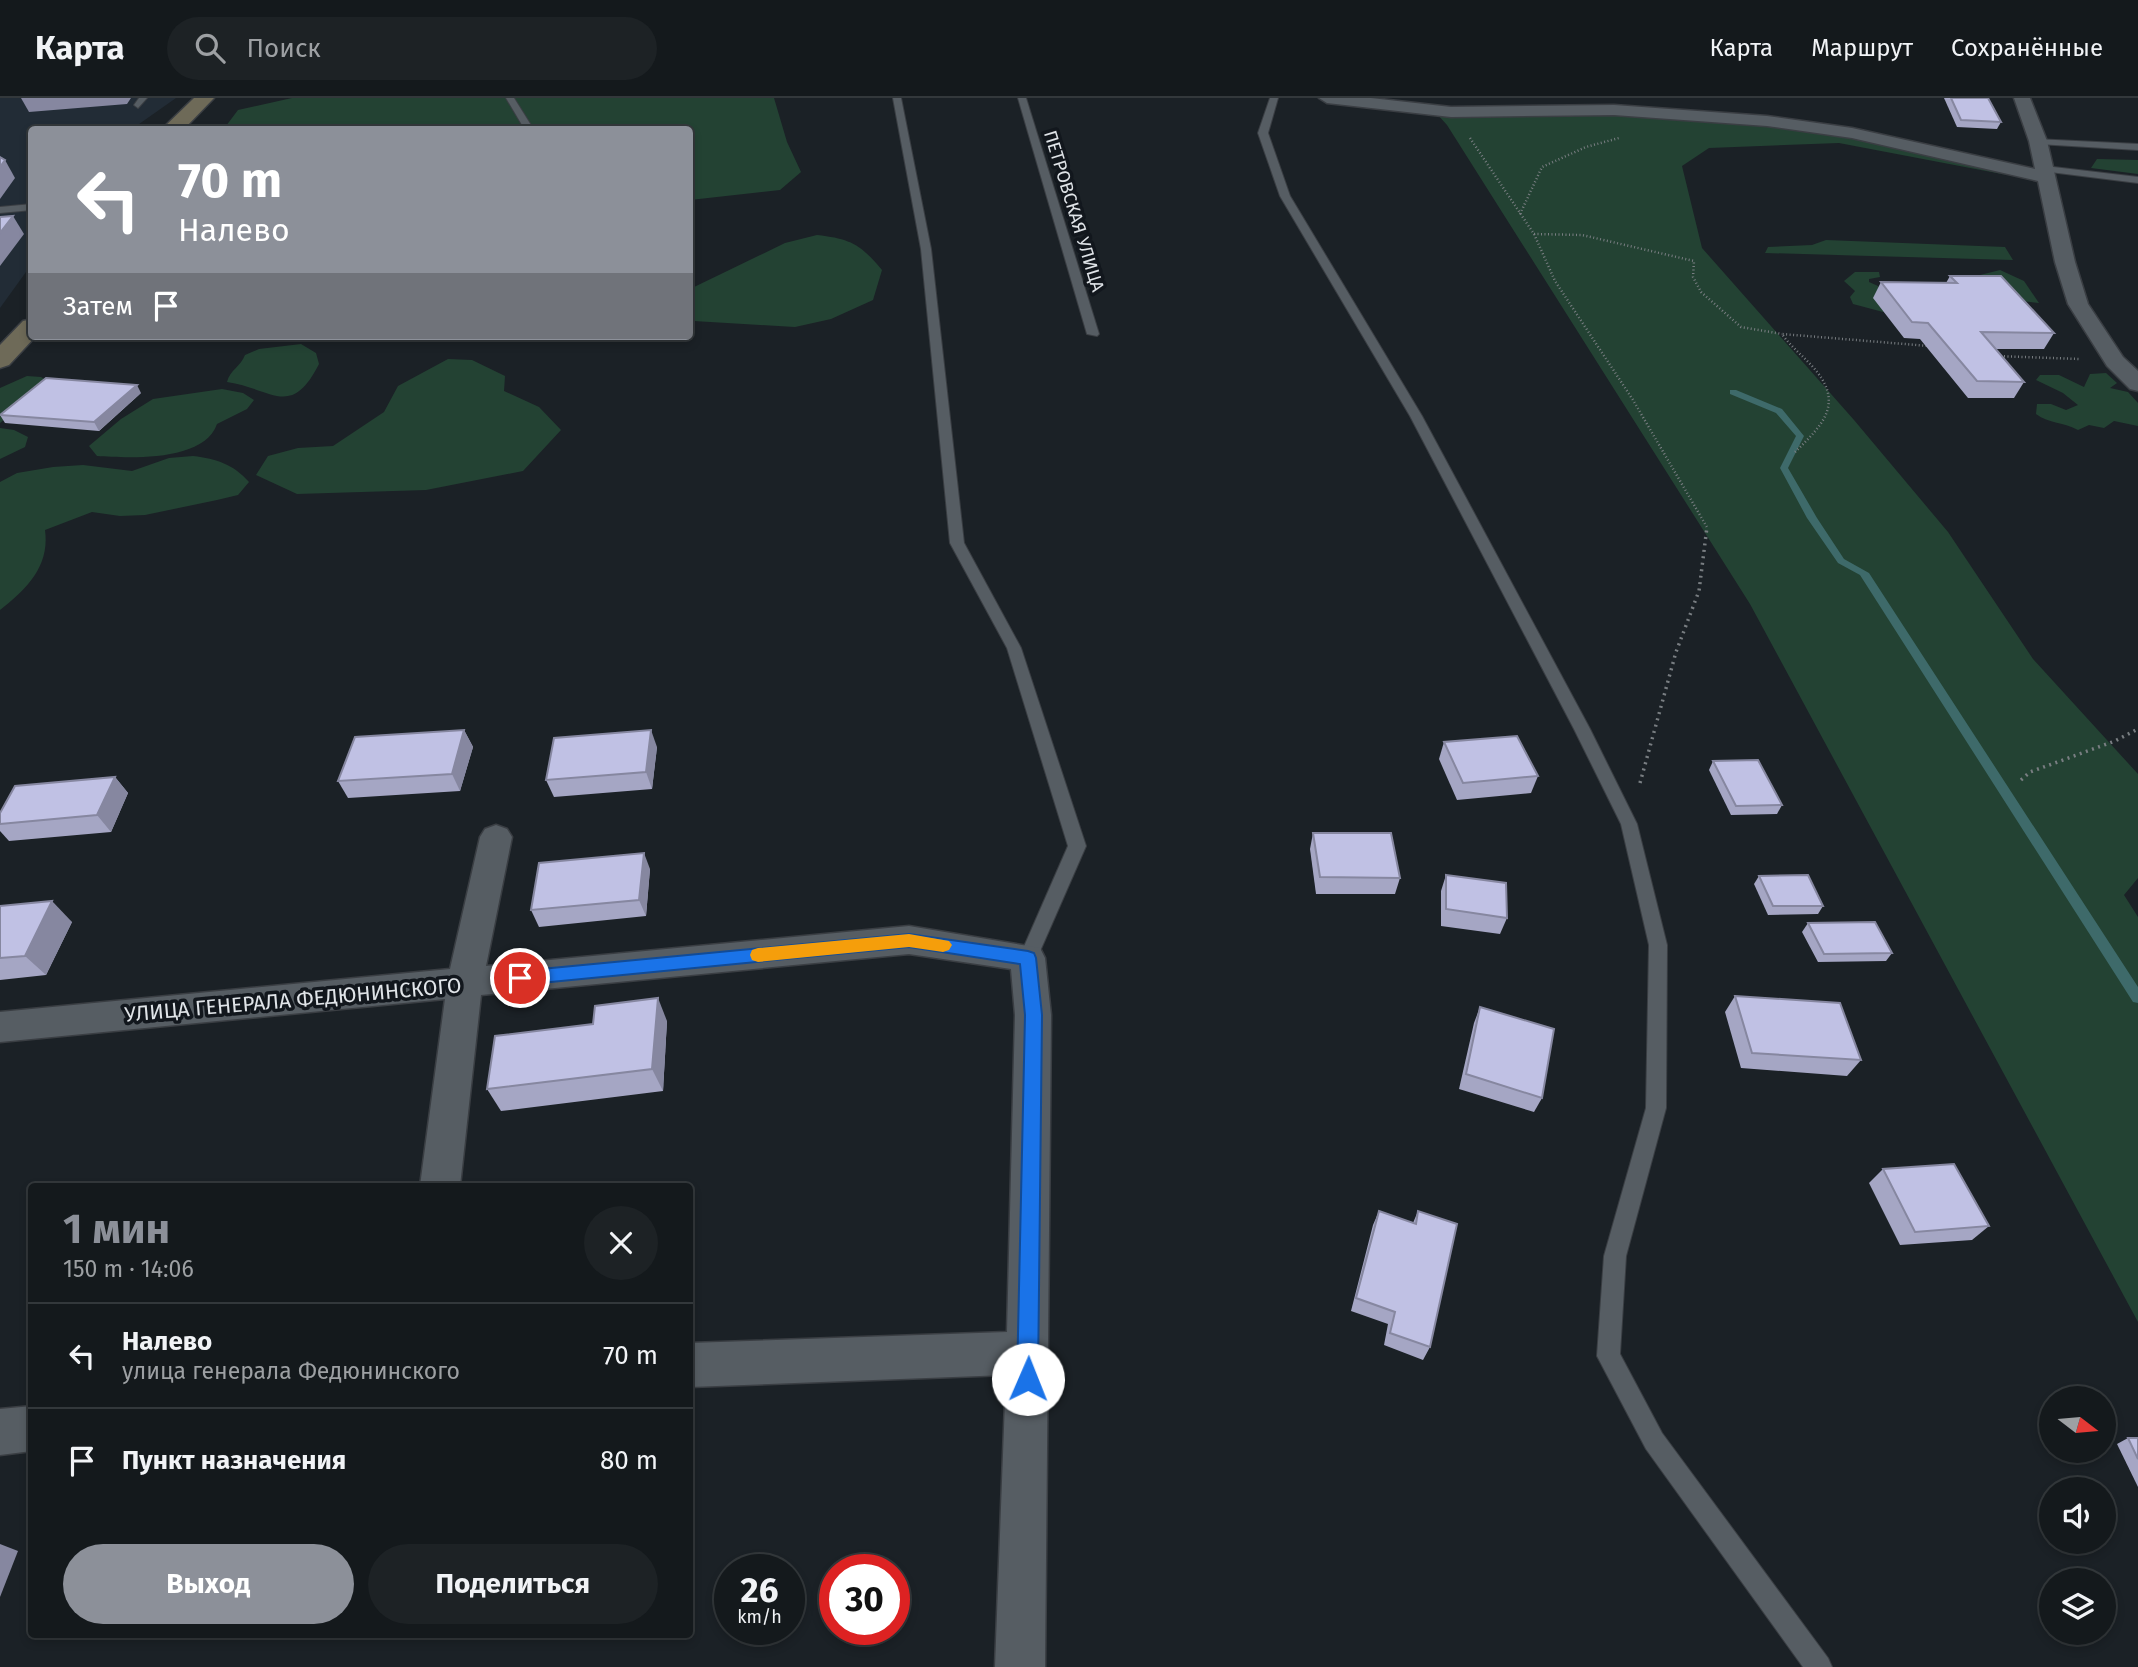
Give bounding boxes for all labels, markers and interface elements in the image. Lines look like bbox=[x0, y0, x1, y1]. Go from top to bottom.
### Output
search box bbox=[167, 17, 657, 80]
text: Карта bbox=[35, 28, 125, 68]
icon: search bbox=[191, 29, 229, 67]
text: Поиск bbox=[247, 33, 321, 64]
text: Карта bbox=[1710, 34, 1773, 62]
text: Маршрут bbox=[1811, 34, 1913, 62]
text: Сохранённые bbox=[1951, 34, 2103, 62]
street label: ПЕТРОВСКАЯ УЛИЦА bbox=[1039, 128, 1109, 295]
text: 70 m bbox=[178, 151, 282, 210]
icon: left bbox=[63, 154, 154, 245]
text: Налево bbox=[178, 211, 290, 249]
icon: arrive bbox=[147, 287, 185, 325]
text: Затем bbox=[63, 291, 133, 322]
pin bbox=[490, 948, 550, 1008]
icon: arrive bbox=[501, 959, 539, 997]
street label: УЛИЦА ГЕНЕРАЛА ФЕДЮНИНСКОГО bbox=[124, 972, 462, 1028]
text: 1 мин bbox=[63, 1204, 170, 1254]
button: close bbox=[584, 1206, 658, 1280]
text: 150 m · 14:06 bbox=[63, 1255, 194, 1283]
text: Налево bbox=[122, 1326, 212, 1357]
icon: left bbox=[63, 1337, 101, 1375]
text: 70 m bbox=[603, 1340, 658, 1371]
position arrow bbox=[991, 1342, 1065, 1416]
text: улица генерала Федюнинского bbox=[122, 1357, 460, 1385]
north arrow bbox=[2039, 1386, 2116, 1463]
map controls bbox=[2039, 1386, 2116, 1645]
icon: arrive bbox=[63, 1442, 101, 1480]
text: Пункт назначения bbox=[122, 1445, 346, 1476]
text: 80 m bbox=[600, 1445, 658, 1476]
button: sound bbox=[2039, 1477, 2116, 1554]
button: Выход bbox=[63, 1544, 354, 1624]
button: Поделиться bbox=[368, 1544, 658, 1624]
speed limit sign: 30 bbox=[819, 1554, 910, 1645]
button: layers bbox=[2039, 1568, 2116, 1645]
text: 26 bbox=[741, 1569, 778, 1611]
text: km/h bbox=[737, 1606, 782, 1628]

